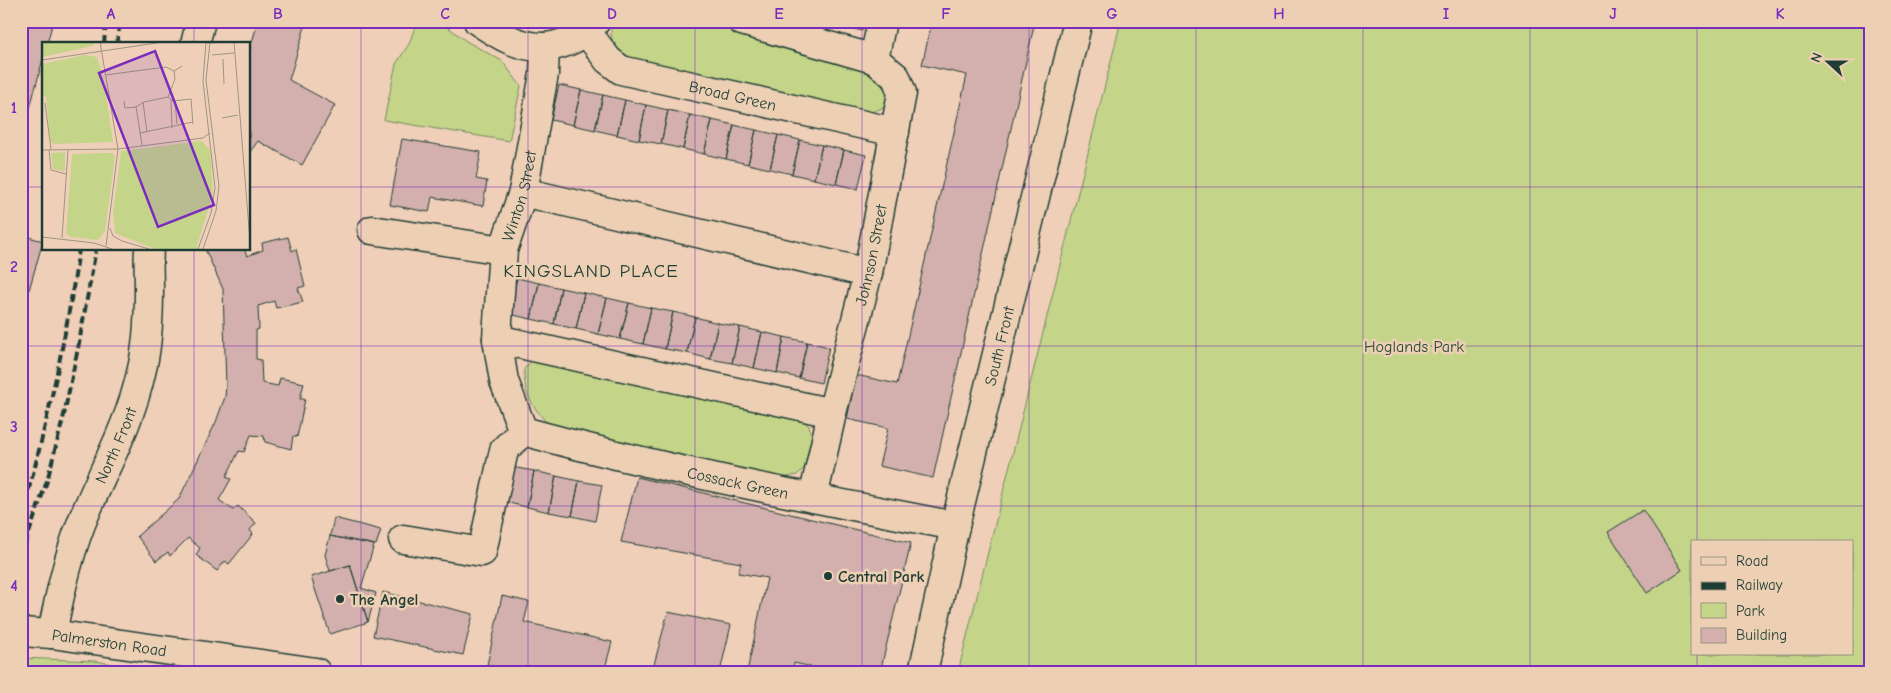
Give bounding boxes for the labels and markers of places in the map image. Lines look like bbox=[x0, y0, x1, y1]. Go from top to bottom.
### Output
place label: Central Park bbox=[838, 568, 924, 586]
marker: Central Park bbox=[822, 570, 834, 582]
place label: The Angel bbox=[350, 591, 418, 609]
marker: The Angel bbox=[334, 593, 346, 605]

